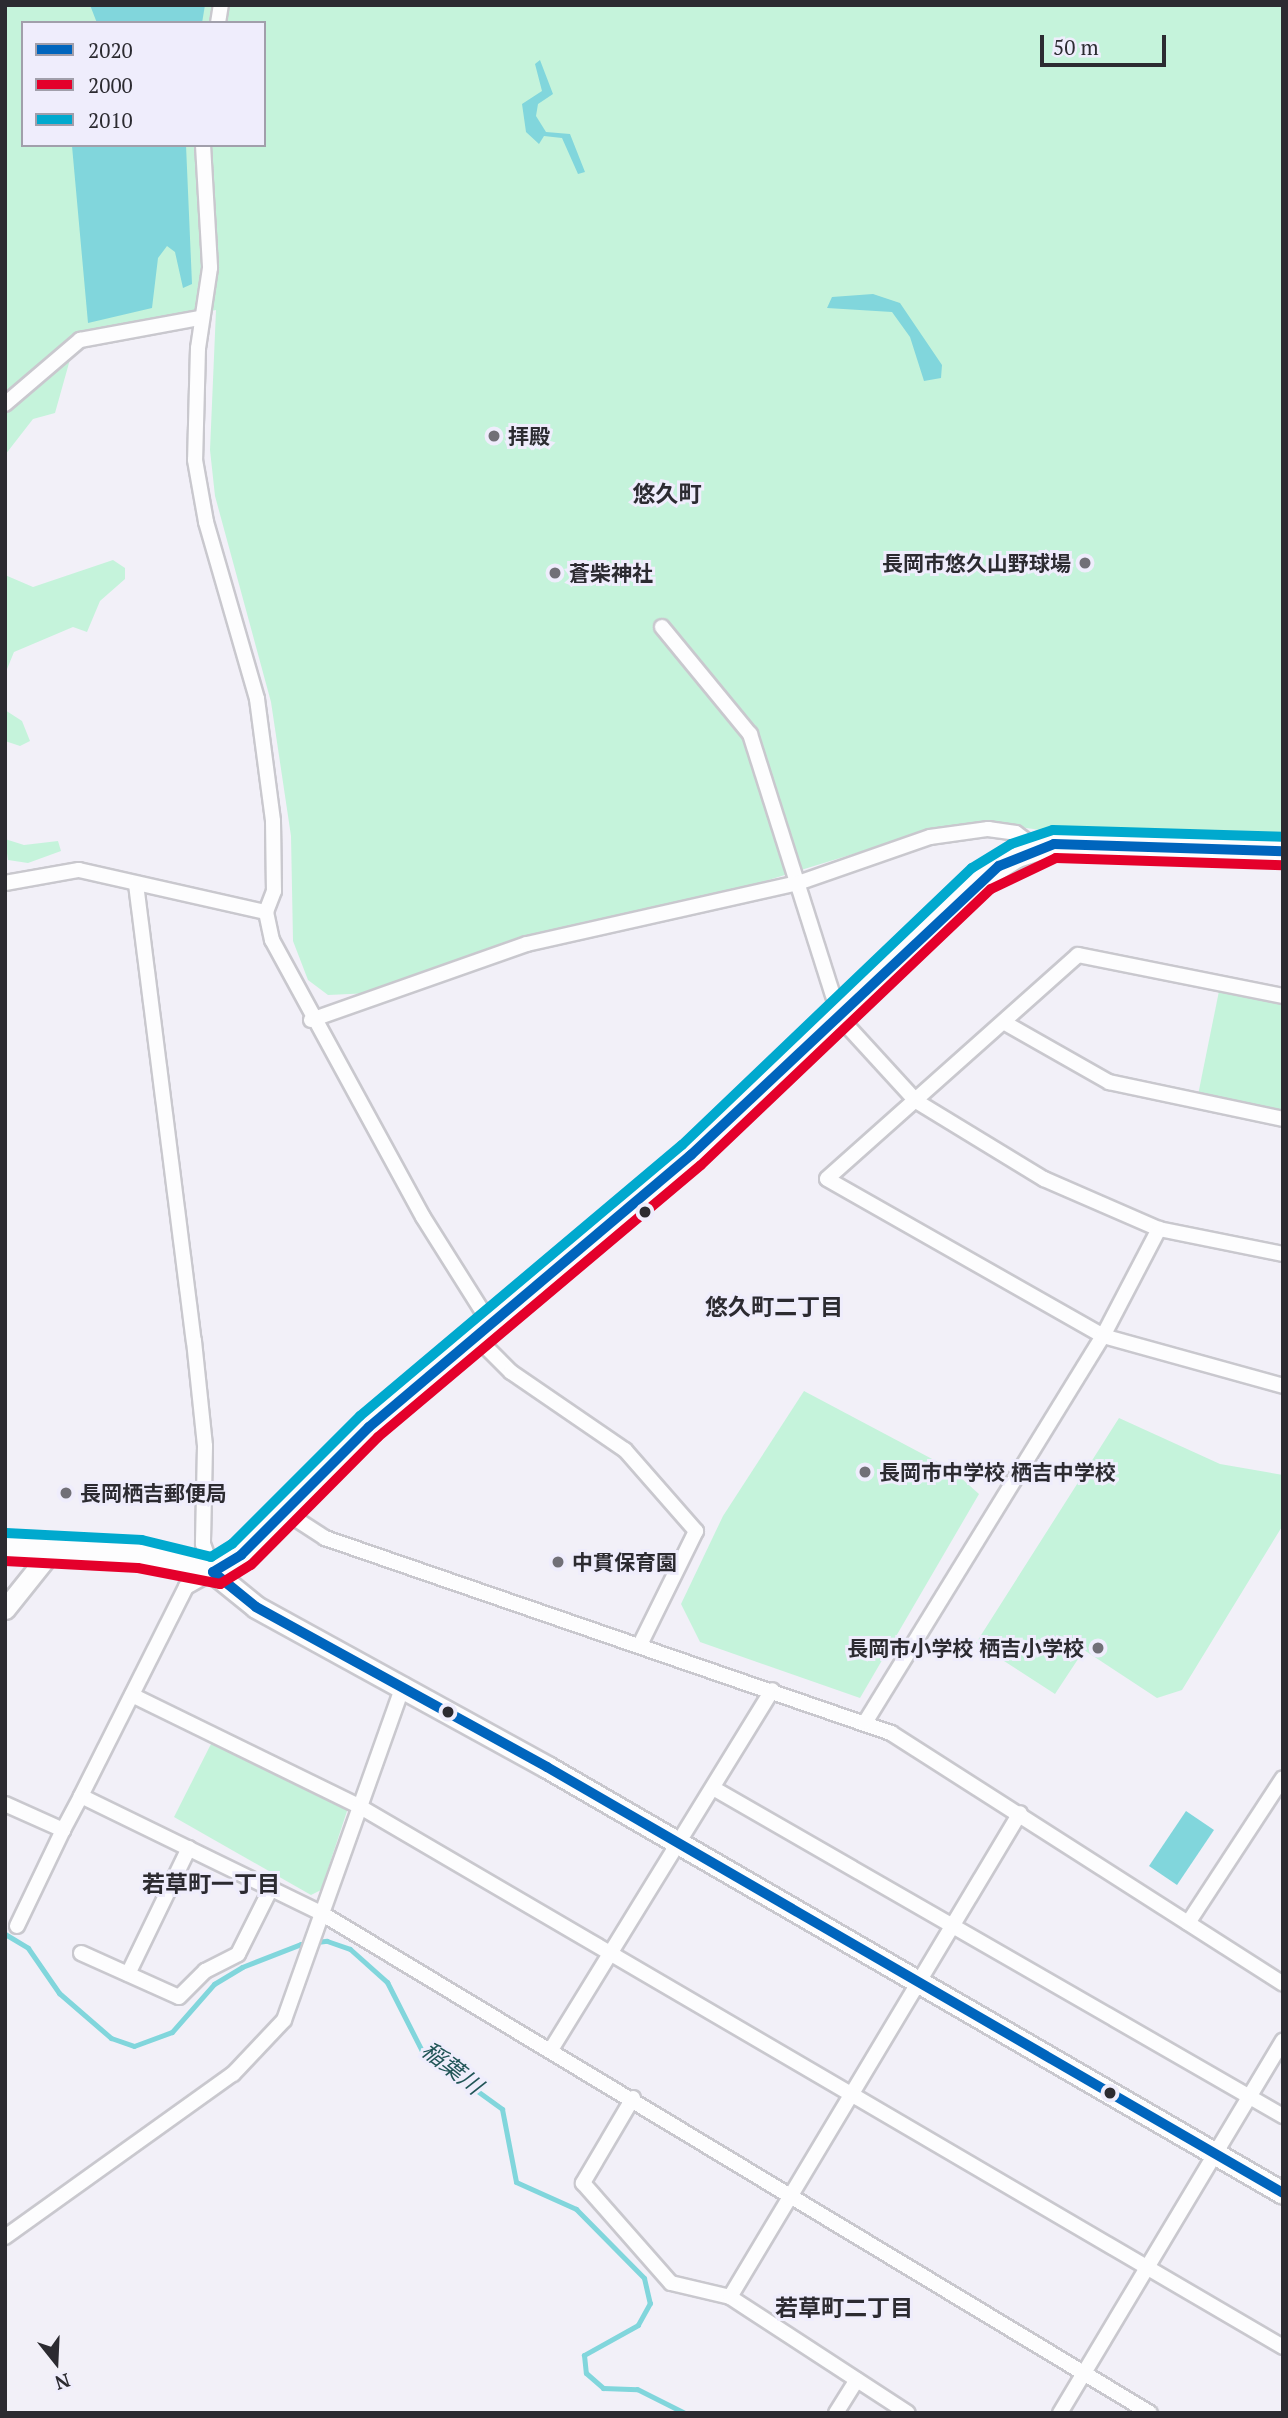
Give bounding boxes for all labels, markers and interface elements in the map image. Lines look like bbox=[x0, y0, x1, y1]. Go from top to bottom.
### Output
legend bbox=[21, 21, 266, 147]
scale bar bbox=[1043, 21, 1169, 65]
text: 50 m bbox=[1053, 33, 1099, 61]
text: 2020 bbox=[88, 36, 133, 64]
text: 2000 bbox=[88, 71, 133, 99]
text: 2010 bbox=[88, 106, 133, 134]
place label: 拝殿 bbox=[508, 423, 550, 449]
marker: 拝殿 bbox=[486, 428, 502, 444]
district label: 悠久町 bbox=[633, 480, 701, 508]
place label: 長岡市悠久山野球場 bbox=[882, 550, 1071, 576]
marker: 長岡市悠久山野球場 bbox=[1077, 555, 1093, 571]
place label: 蒼柴神社 bbox=[569, 560, 653, 586]
marker: 蒼柴神社 bbox=[547, 565, 563, 581]
unlabelled marker bbox=[638, 1205, 652, 1219]
district label: 悠久町二丁目 bbox=[705, 1293, 843, 1321]
place label: 長岡市中学校 栖吉中学校 bbox=[879, 1459, 1116, 1485]
marker: 長岡市中学校 栖吉中学校 bbox=[857, 1464, 873, 1480]
place label: 長岡栖吉郵便局 bbox=[80, 1480, 227, 1506]
marker: 長岡栖吉郵便局 bbox=[58, 1485, 74, 1501]
place label: 中貫保育園 bbox=[572, 1549, 677, 1575]
marker: 中貫保育園 bbox=[550, 1554, 566, 1570]
place label: 長岡市小学校 栖吉小学校 bbox=[847, 1635, 1084, 1661]
marker: 長岡市小学校 栖吉小学校 bbox=[1090, 1640, 1106, 1656]
unlabelled marker bbox=[441, 1705, 455, 1719]
district label: 若草町一丁目 bbox=[142, 1870, 280, 1898]
water label: 稲葉川 bbox=[416, 2036, 488, 2100]
unlabelled marker bbox=[1103, 2086, 1117, 2100]
district label: 若草町二丁目 bbox=[775, 2294, 913, 2322]
north arrow bbox=[21, 2327, 91, 2397]
text: N bbox=[52, 2368, 73, 2397]

